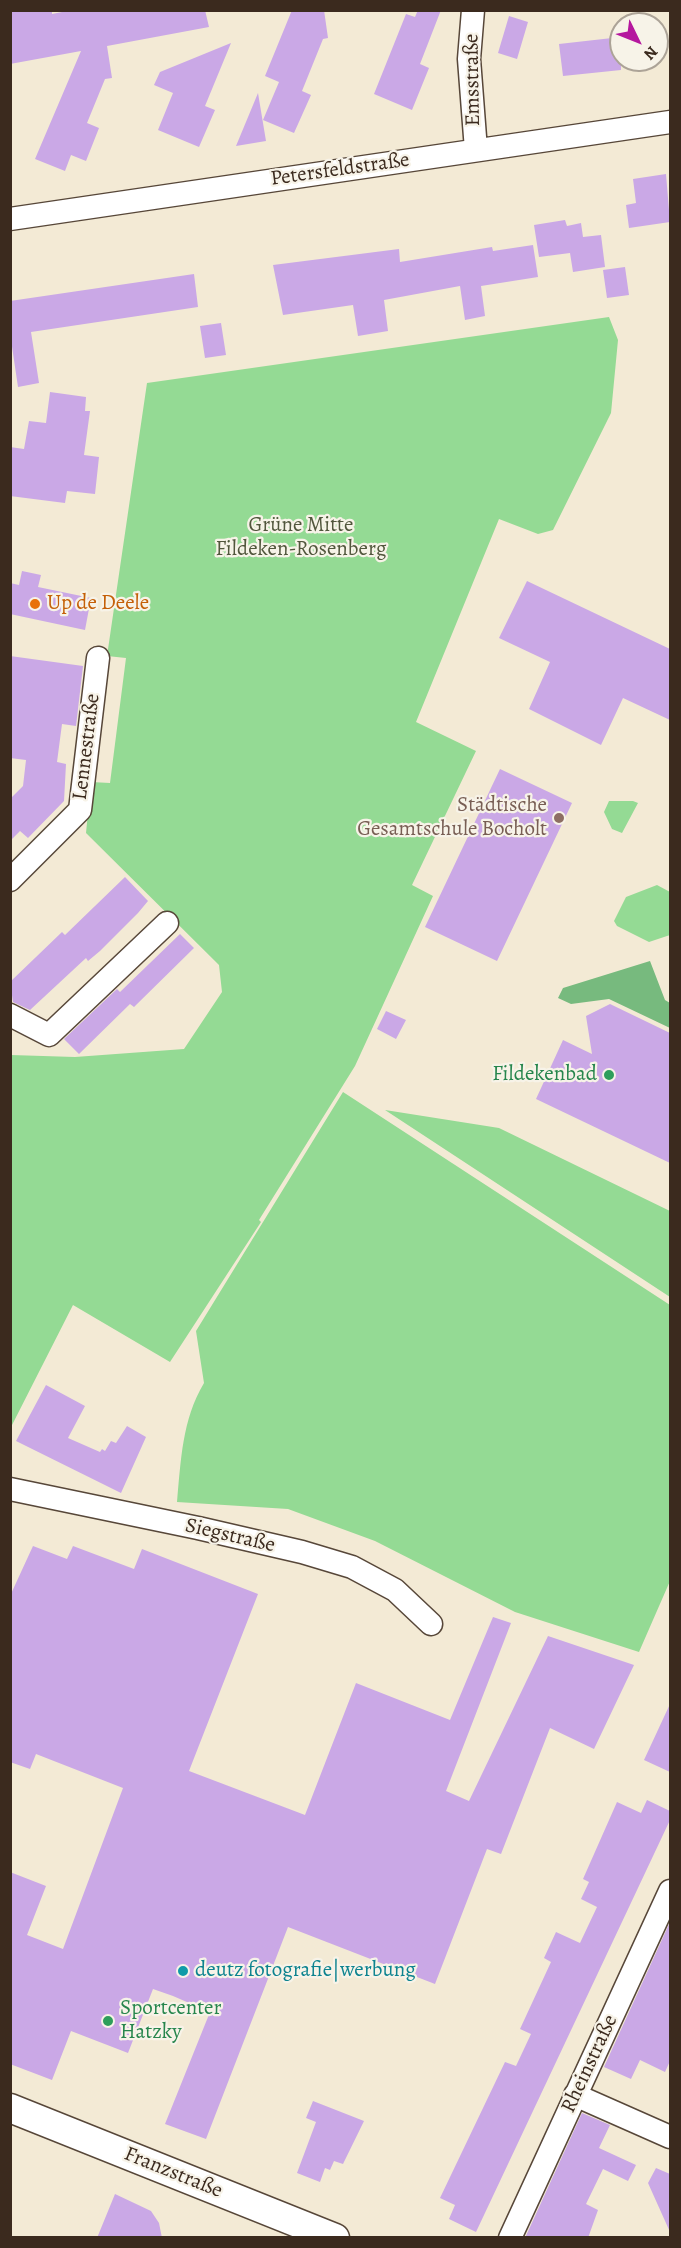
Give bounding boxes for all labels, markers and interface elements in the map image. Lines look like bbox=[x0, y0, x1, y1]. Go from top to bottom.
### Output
north arrow bbox=[609, 12, 669, 72]
street label: Emsstraße bbox=[460, 34, 486, 126]
text: N bbox=[639, 41, 663, 65]
street label: Petersfeldstraße bbox=[269, 148, 411, 192]
park label: Grüne Mitte Fildeken-Rosenberg bbox=[215, 513, 387, 563]
place label: Up de Deele bbox=[47, 591, 149, 617]
marker: Up de Deele bbox=[28, 597, 42, 611]
street label: Lennestraße bbox=[68, 692, 106, 802]
place label: Städtische Gesamtschule Bocholt bbox=[357, 793, 547, 843]
marker: Städtische Gesamtschule Bocholt bbox=[552, 811, 566, 825]
place label: Fildekenbad bbox=[492, 1062, 597, 1088]
marker: Fildekenbad bbox=[602, 1068, 616, 1082]
street label: Siegstraße bbox=[183, 1513, 277, 1559]
place label: deutz fotografie|werbung bbox=[195, 1958, 416, 1984]
marker: deutz fotografie|werbung bbox=[176, 1964, 190, 1978]
place label: Sportcenter Hatzky bbox=[120, 1996, 222, 2046]
street label: Rheinstraße bbox=[556, 2011, 624, 2117]
marker: Sportcenter Hatzky bbox=[101, 2014, 115, 2028]
street label: Franzstraße bbox=[120, 2142, 226, 2204]

